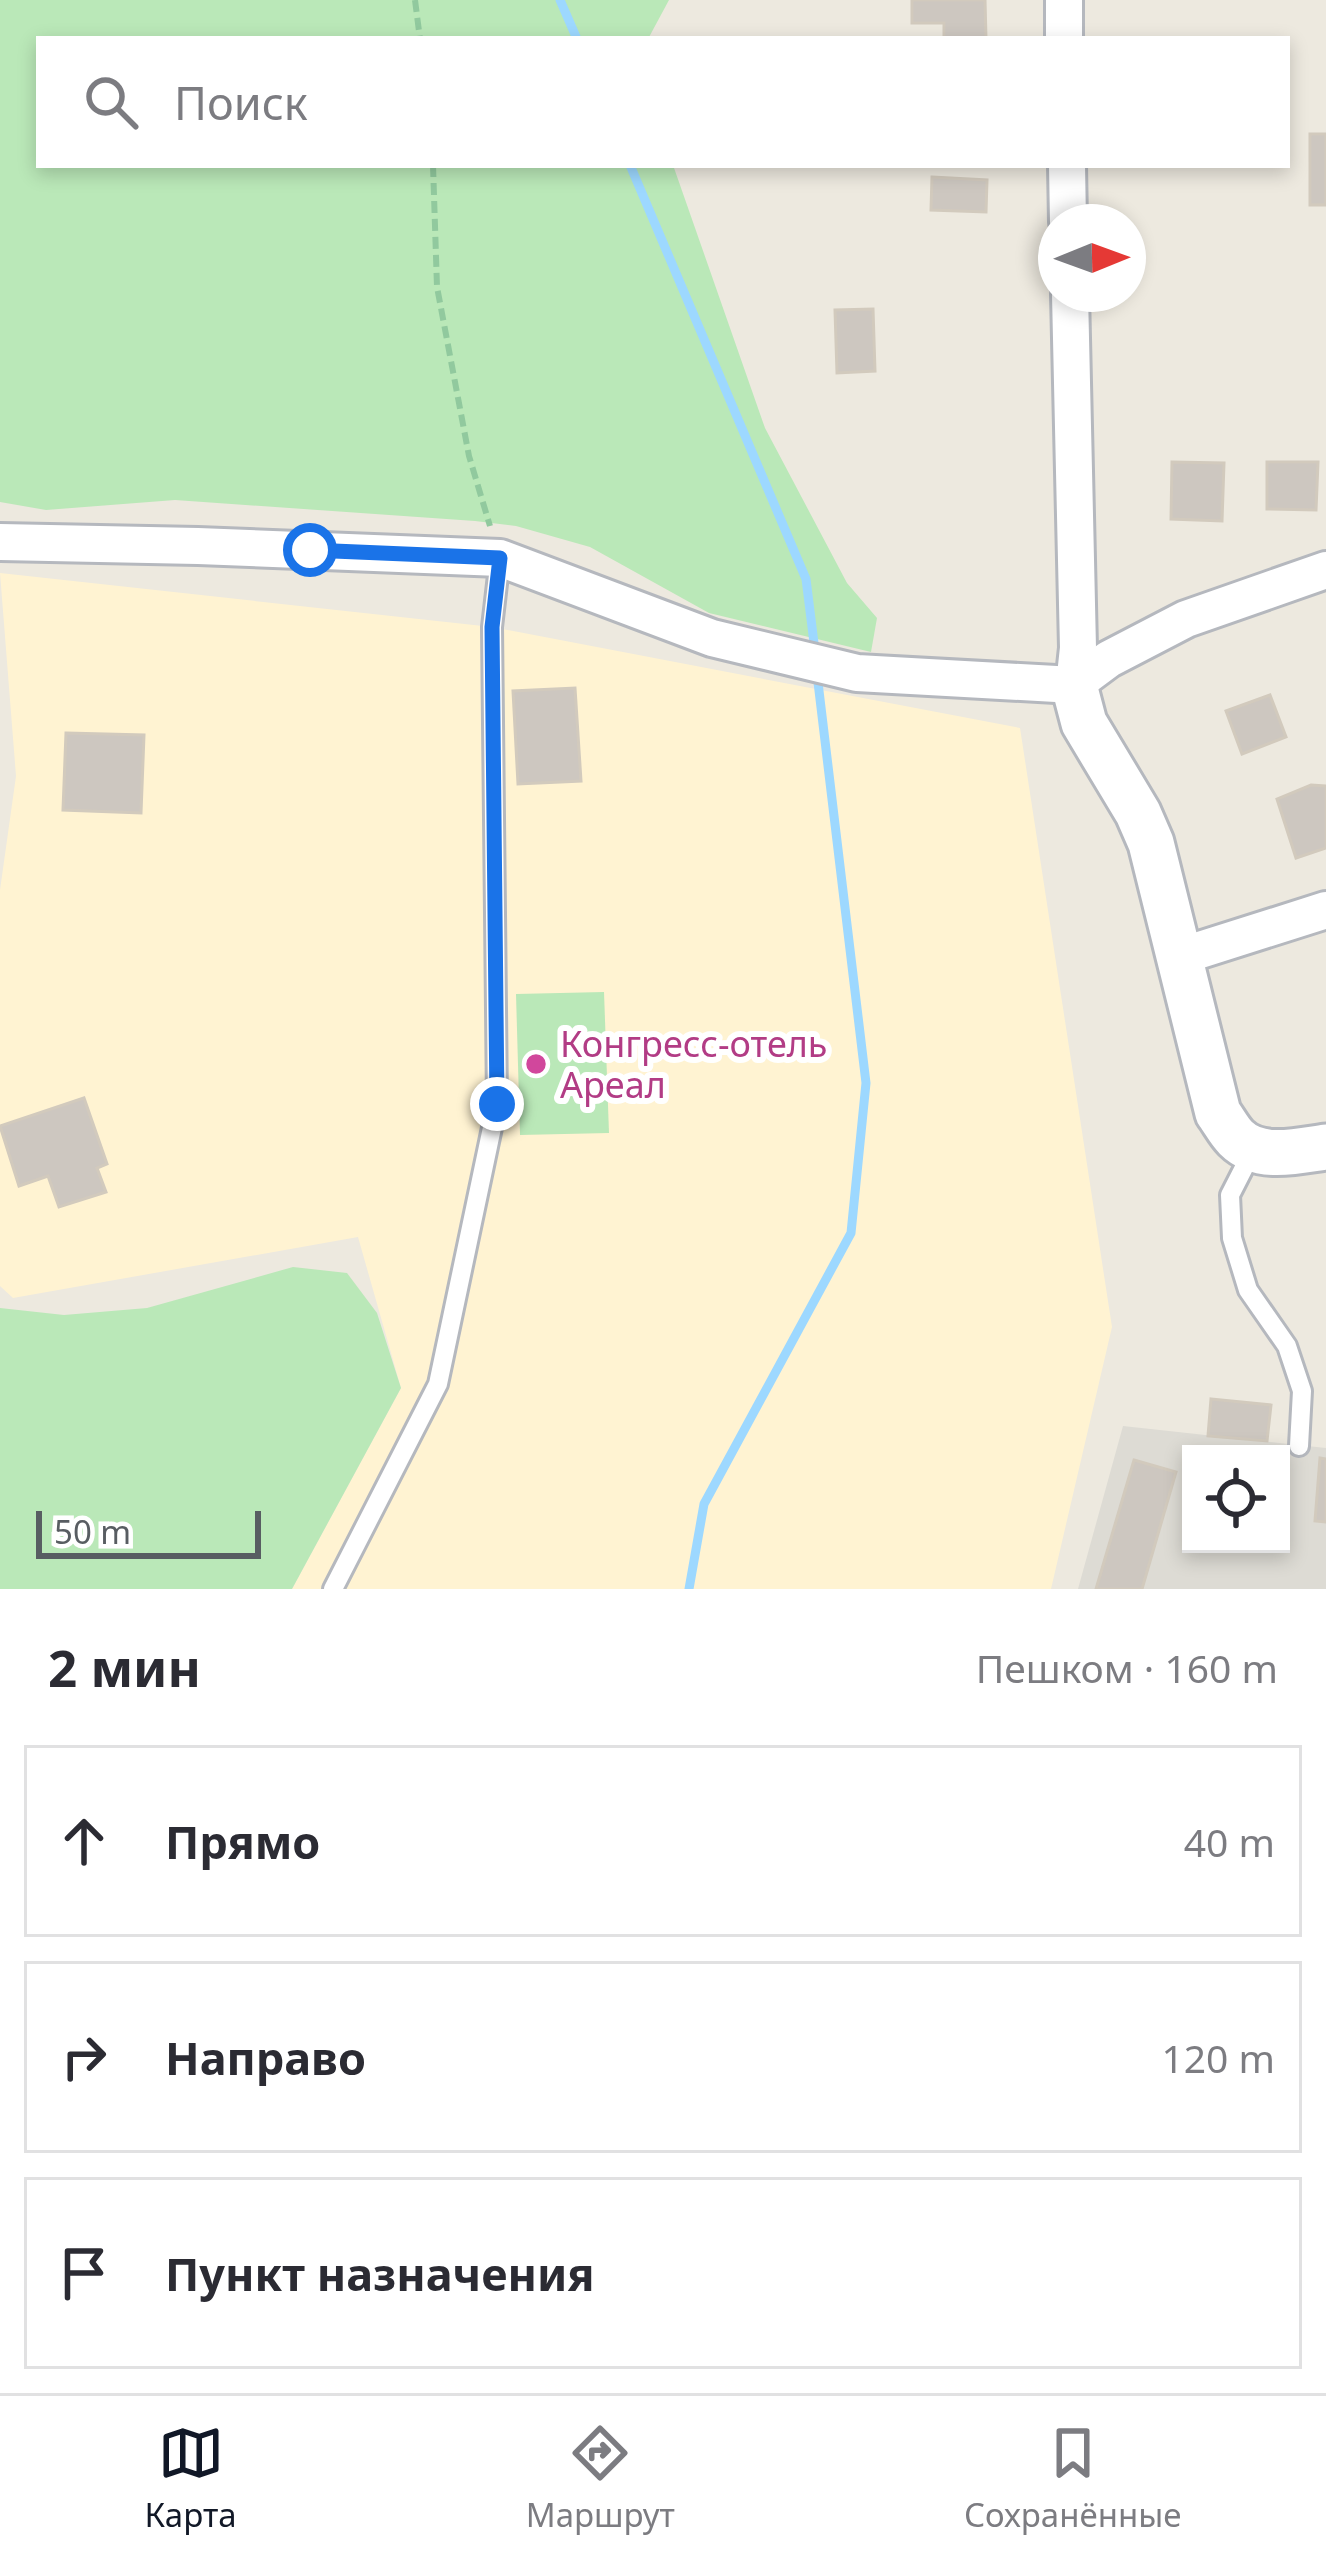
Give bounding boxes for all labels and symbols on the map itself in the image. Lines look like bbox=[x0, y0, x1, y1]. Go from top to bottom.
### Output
north arrow bbox=[1038, 204, 1146, 312]
route start bbox=[283, 523, 337, 577]
place label: Конгресс-отель Ареал bbox=[560, 1019, 827, 1109]
marker: Конгресс-отель Ареал bbox=[523, 1051, 549, 1077]
route end bbox=[470, 1077, 524, 1131]
scale bar bbox=[36, 1505, 261, 1558]

